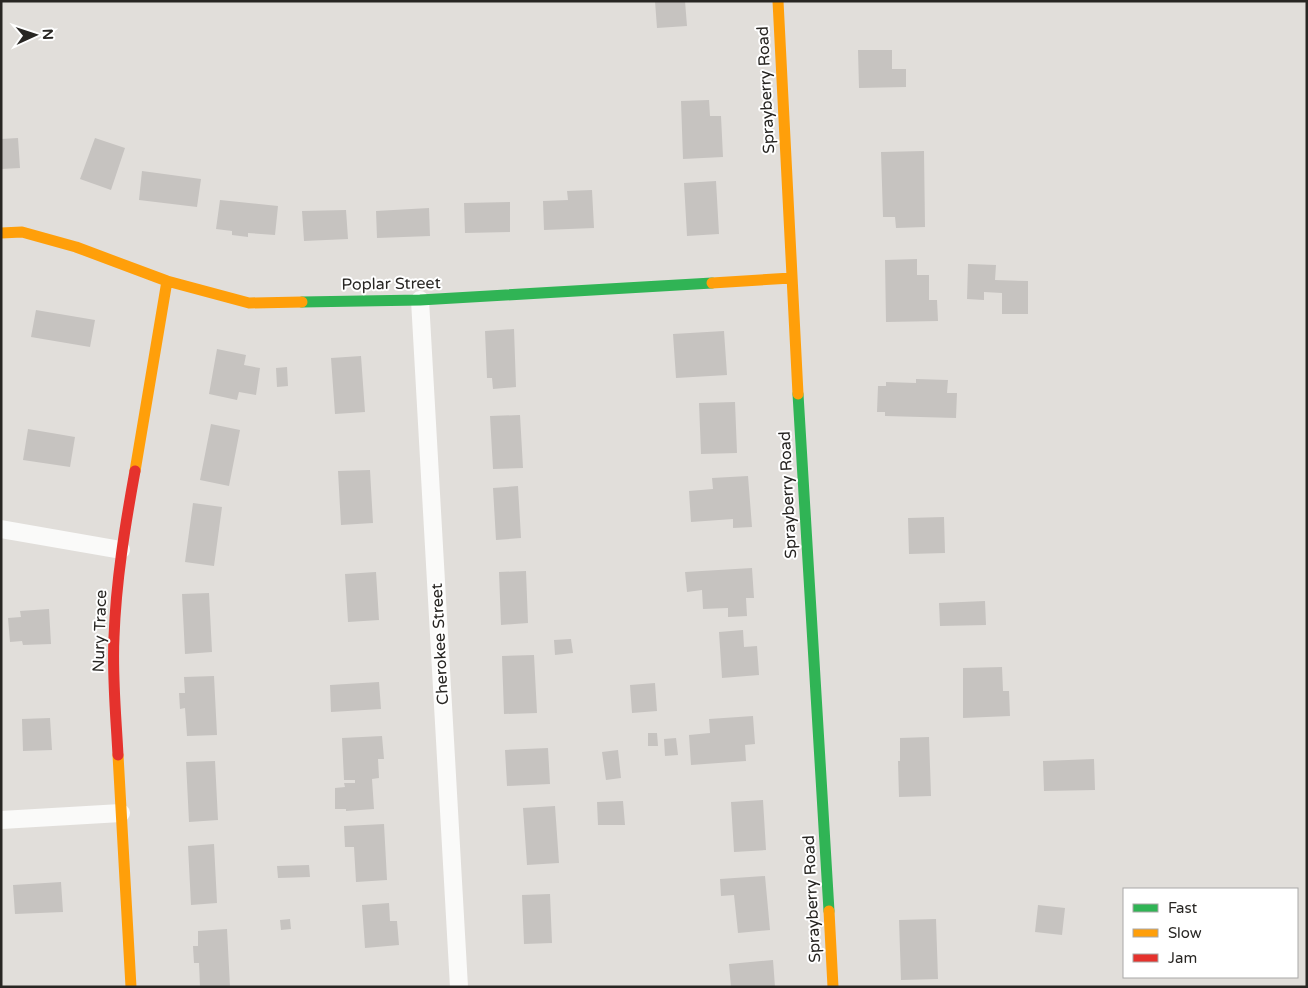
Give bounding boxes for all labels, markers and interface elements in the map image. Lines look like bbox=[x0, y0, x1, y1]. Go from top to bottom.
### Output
north arrow bbox=[10, 10, 60, 60]
street label: Sprayberry Road bbox=[753, 26, 779, 154]
text: N bbox=[39, 28, 56, 40]
street label: Poplar Street bbox=[341, 273, 441, 295]
street label: Sprayberry Road bbox=[775, 431, 801, 559]
street label: Cherokee Street bbox=[427, 582, 453, 706]
street label: Nury Trace bbox=[89, 589, 111, 673]
street label: Sprayberry Road bbox=[799, 835, 825, 963]
legend bbox=[1123, 888, 1298, 978]
text: Fast bbox=[1168, 899, 1198, 917]
text: Slow bbox=[1168, 924, 1202, 942]
text: Jam bbox=[1168, 949, 1197, 967]

